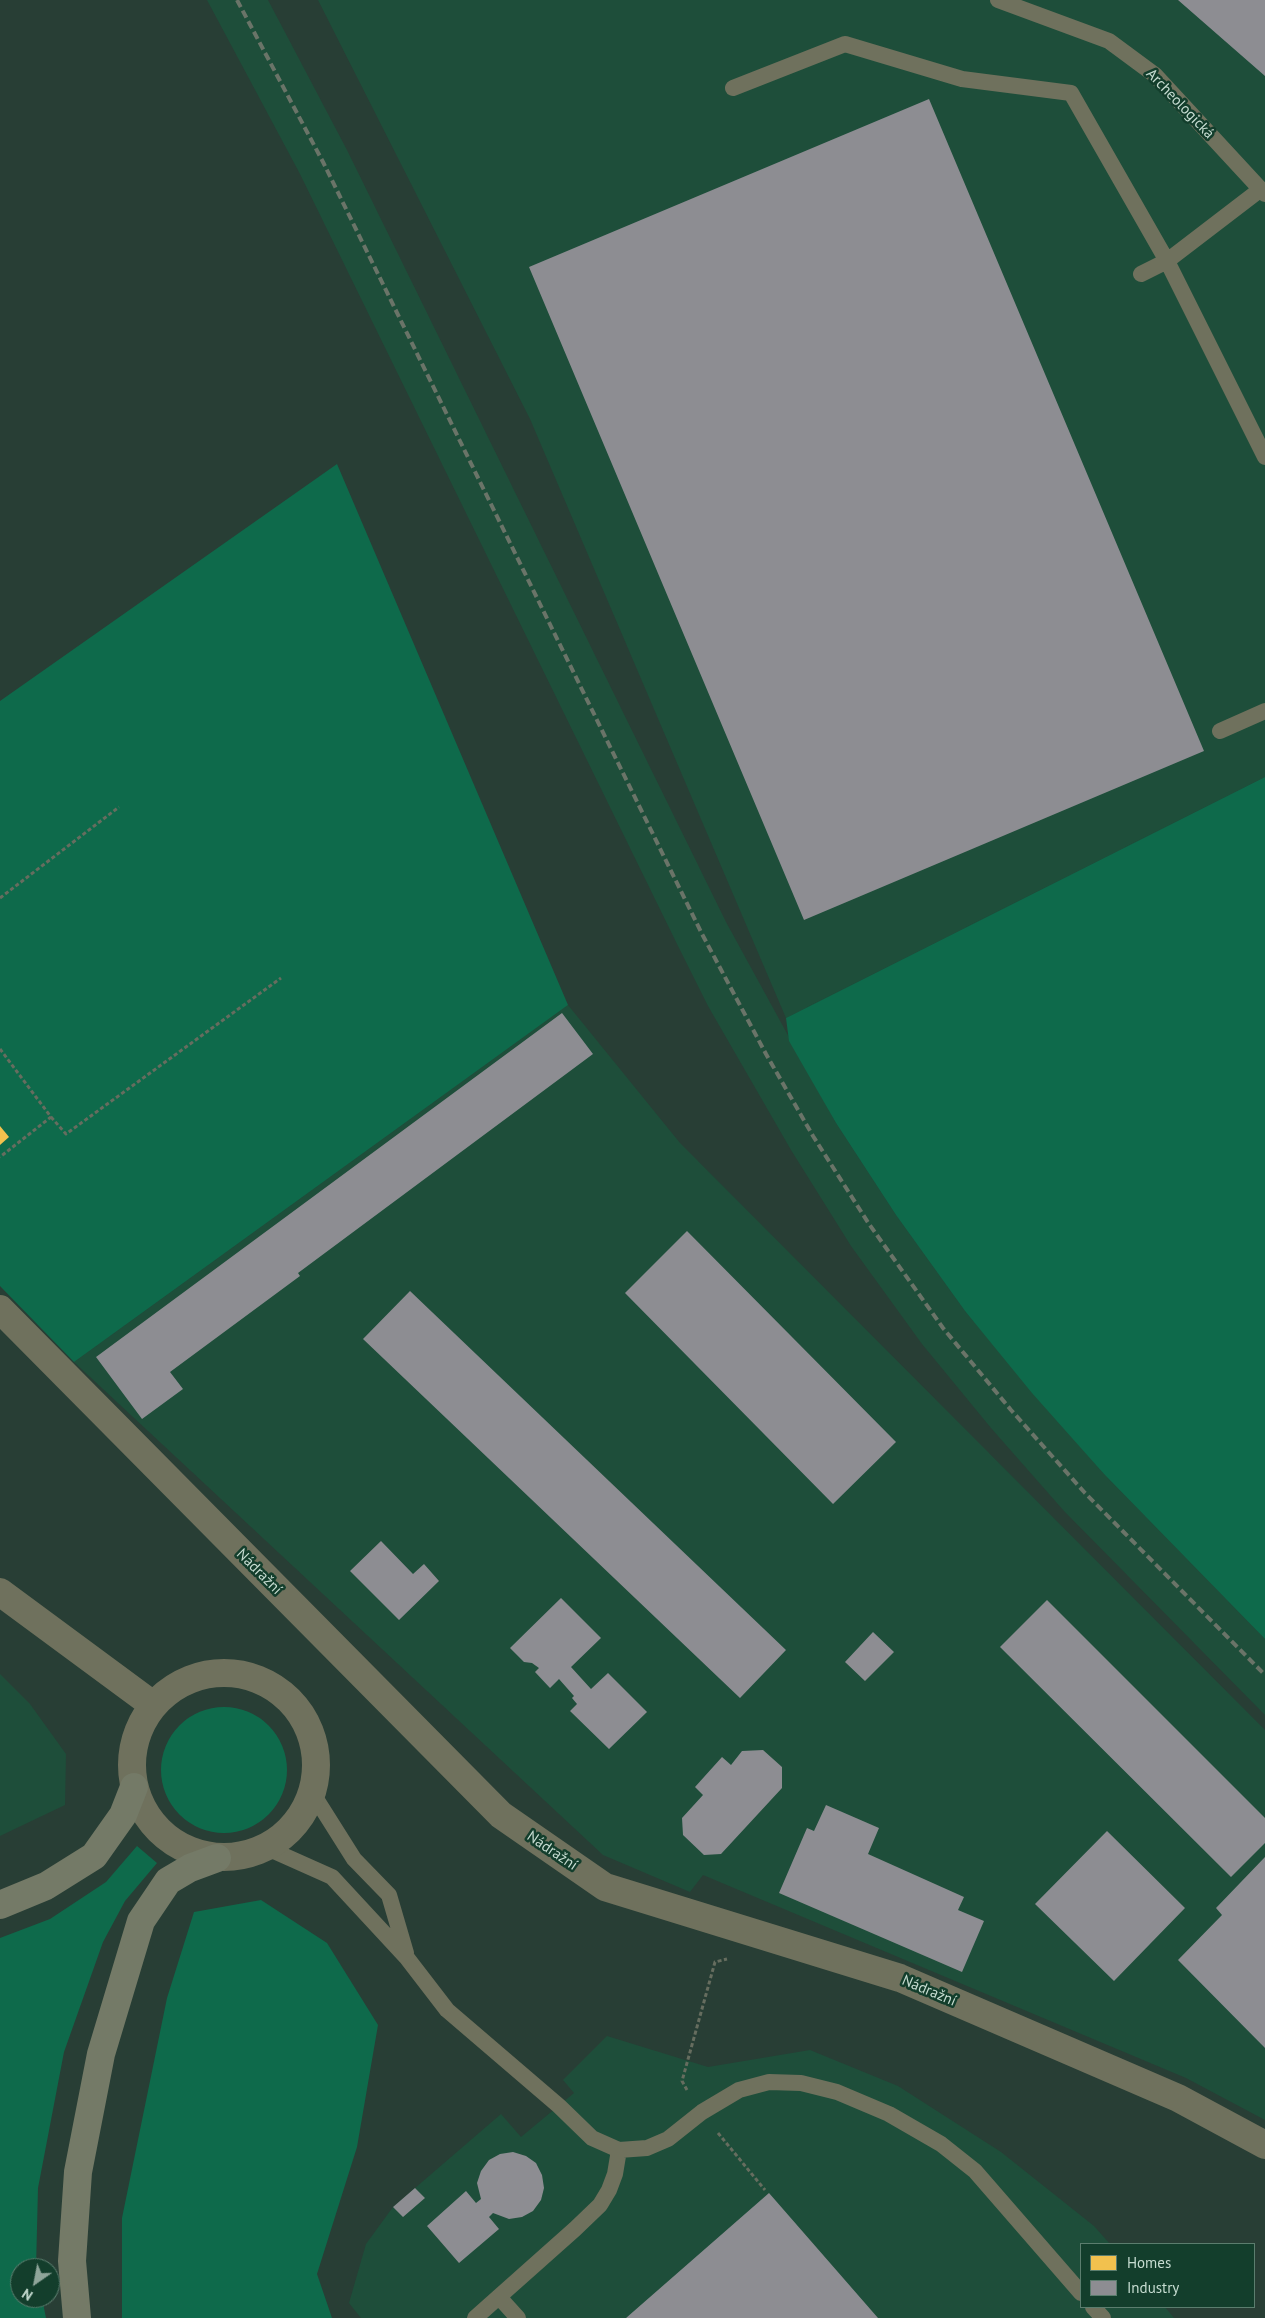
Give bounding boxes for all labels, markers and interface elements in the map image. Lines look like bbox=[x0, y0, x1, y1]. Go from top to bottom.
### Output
street label: Archeologická bbox=[1142, 65, 1218, 143]
street label: Nádražní bbox=[232, 1545, 286, 1599]
street label: Nádražní bbox=[523, 1828, 581, 1874]
street label: Nádražní bbox=[899, 1972, 959, 2010]
legend bbox=[1080, 2243, 1255, 2308]
text: Homes bbox=[1127, 2253, 1171, 2272]
north arrow bbox=[10, 2258, 60, 2308]
text: Industry bbox=[1127, 2278, 1179, 2297]
text: N bbox=[19, 2285, 36, 2305]

